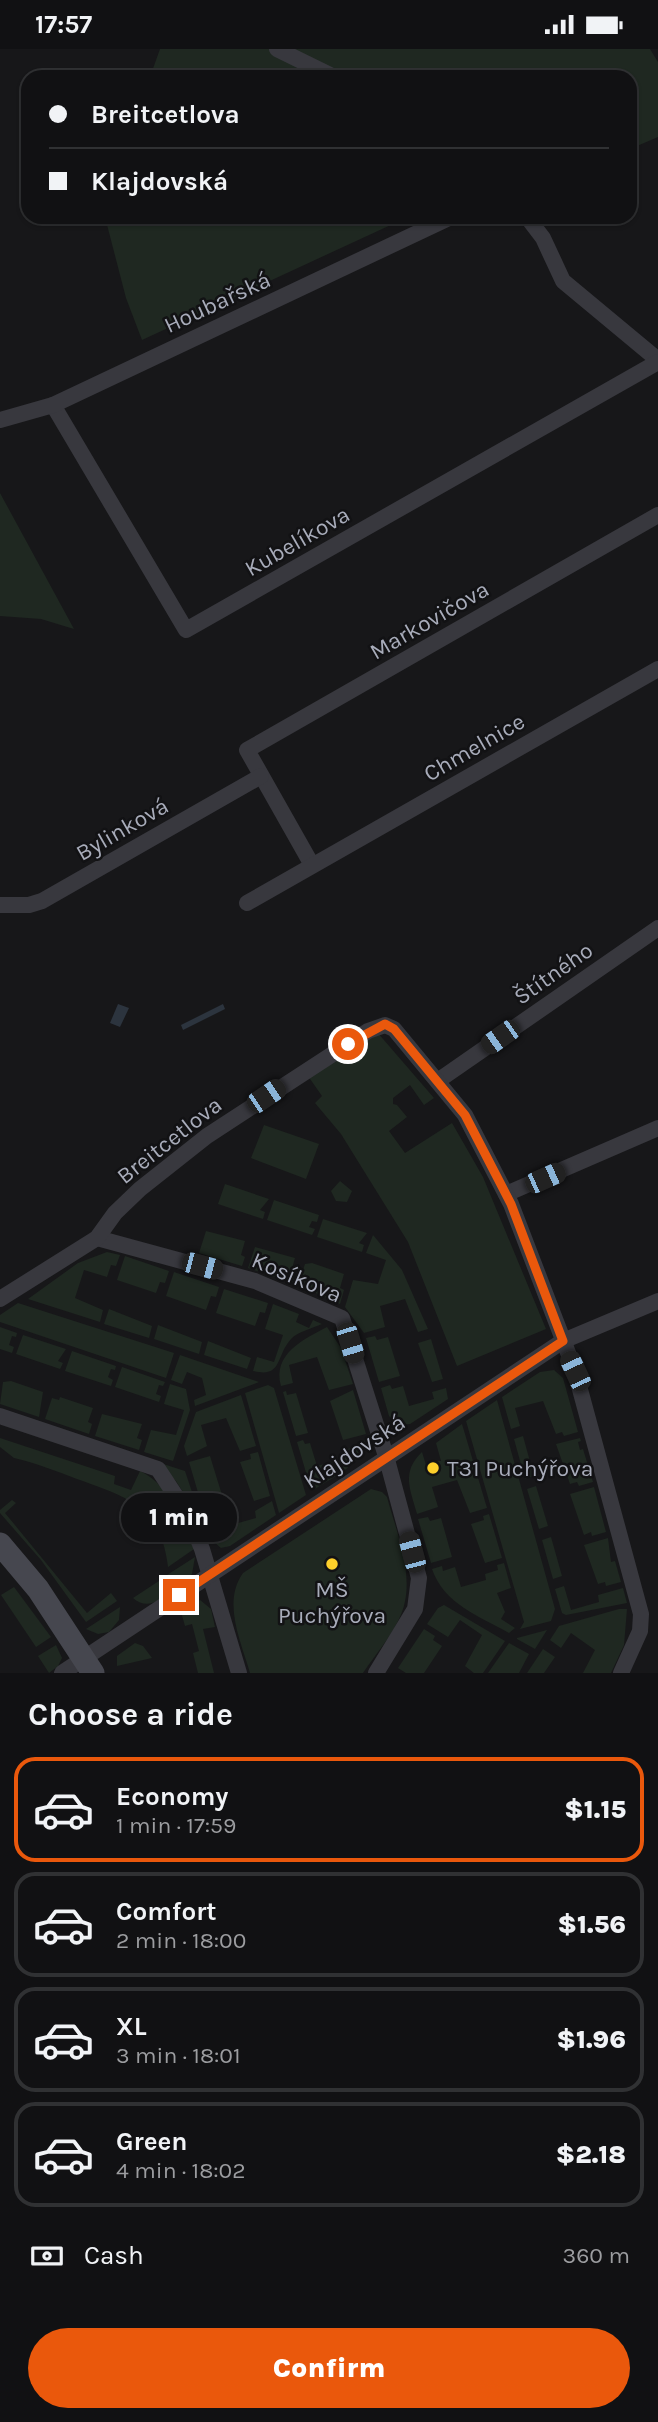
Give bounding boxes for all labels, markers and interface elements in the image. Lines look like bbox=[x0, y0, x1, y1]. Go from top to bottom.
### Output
text: 17:57 bbox=[35, 9, 92, 40]
text: Breitcetlova bbox=[91, 99, 240, 130]
text: Klajdovská bbox=[91, 166, 228, 197]
street label: Houbařská bbox=[160, 266, 275, 339]
street label: Kubelíkova bbox=[240, 501, 354, 582]
street label: Markovičova bbox=[365, 575, 494, 665]
street label: Chmelnice bbox=[419, 708, 530, 787]
street label: Bylinková bbox=[71, 792, 173, 867]
street label: Štítného bbox=[509, 936, 598, 1010]
car bbox=[477, 1016, 524, 1058]
route start bbox=[332, 1028, 364, 1060]
car bbox=[243, 1076, 290, 1116]
street label: Breitcetlova bbox=[112, 1091, 227, 1190]
car bbox=[522, 1160, 569, 1196]
street label: Kosíkova bbox=[248, 1246, 346, 1308]
car bbox=[179, 1250, 226, 1282]
car bbox=[334, 1320, 367, 1366]
car bbox=[557, 1348, 594, 1394]
street label: Klajdovská bbox=[298, 1409, 410, 1494]
place label: T31 Puchýřova bbox=[447, 1455, 593, 1482]
marker: T31 Puchýřova bbox=[425, 1460, 441, 1476]
callout: 1 min bbox=[121, 1493, 237, 1543]
text: 1 min bbox=[149, 1504, 209, 1531]
car bbox=[397, 1529, 428, 1575]
marker: MŠ Puchýřova bbox=[324, 1556, 340, 1572]
place label: MŠ Puchýřova bbox=[278, 1576, 386, 1629]
route end bbox=[163, 1579, 195, 1611]
text: Choose a ride bbox=[28, 1696, 233, 1733]
icon: car bbox=[32, 1778, 95, 1841]
text: Economy bbox=[116, 1781, 228, 1812]
text: $1.15 bbox=[564, 1794, 626, 1825]
text: 1 min · 17:59 bbox=[116, 1812, 236, 1839]
icon: car bbox=[32, 1893, 95, 1956]
text: Comfort bbox=[116, 1896, 217, 1927]
text: $1.56 bbox=[558, 1909, 626, 1940]
text: 2 min · 18:00 bbox=[116, 1927, 246, 1954]
icon: car bbox=[32, 2008, 95, 2071]
text: XL bbox=[116, 2011, 147, 2042]
text: $1.96 bbox=[557, 2024, 626, 2055]
text: 3 min · 18:01 bbox=[116, 2042, 241, 2069]
icon: car bbox=[32, 2123, 95, 2186]
text: Green bbox=[116, 2126, 188, 2157]
text: $2.18 bbox=[556, 2139, 626, 2170]
text: 4 min · 18:02 bbox=[116, 2157, 246, 2184]
icon: cash bbox=[28, 2237, 66, 2275]
text: Cash bbox=[84, 2240, 144, 2271]
text: 360 m bbox=[563, 2242, 630, 2269]
button: Confirm bbox=[28, 2328, 630, 2408]

